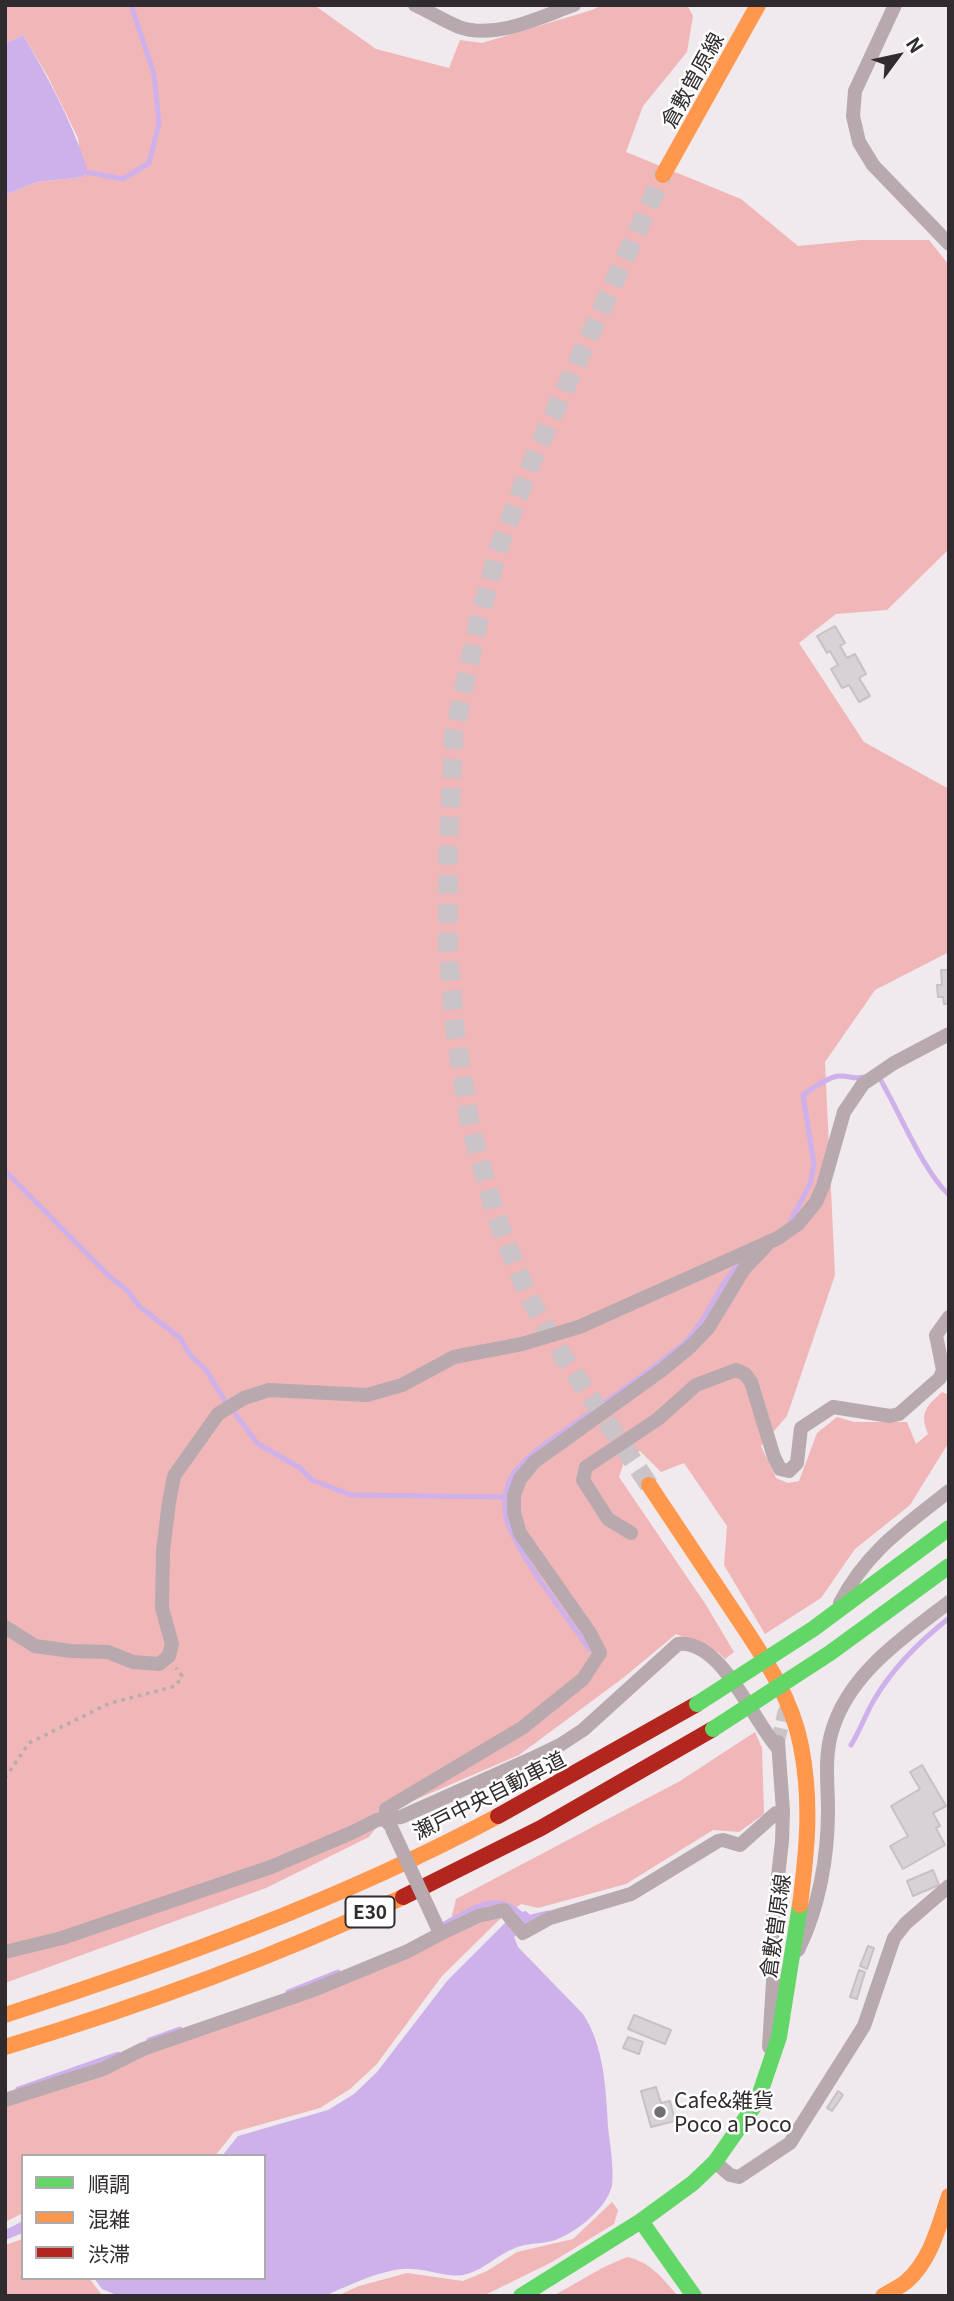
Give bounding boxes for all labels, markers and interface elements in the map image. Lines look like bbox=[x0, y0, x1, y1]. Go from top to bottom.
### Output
north arrow bbox=[863, 21, 933, 91]
street label: 倉敷曽原線 bbox=[656, 28, 728, 132]
text: N bbox=[901, 31, 931, 58]
street label: 瀬戸中央自動車道 bbox=[408, 1746, 570, 1844]
street label: 倉敷曽原線 bbox=[755, 1872, 795, 1980]
road number: E30 bbox=[346, 1896, 394, 1928]
place label: Cafe&雑貨 Poco a Poco bbox=[674, 2087, 792, 2137]
marker: Cafe&雑貨 Poco a Poco bbox=[652, 2104, 668, 2120]
legend bbox=[21, 2154, 266, 2280]
text: 順調 bbox=[88, 2168, 130, 2198]
text: 混雑 bbox=[88, 2203, 130, 2233]
text: 渋滞 bbox=[88, 2238, 130, 2268]

